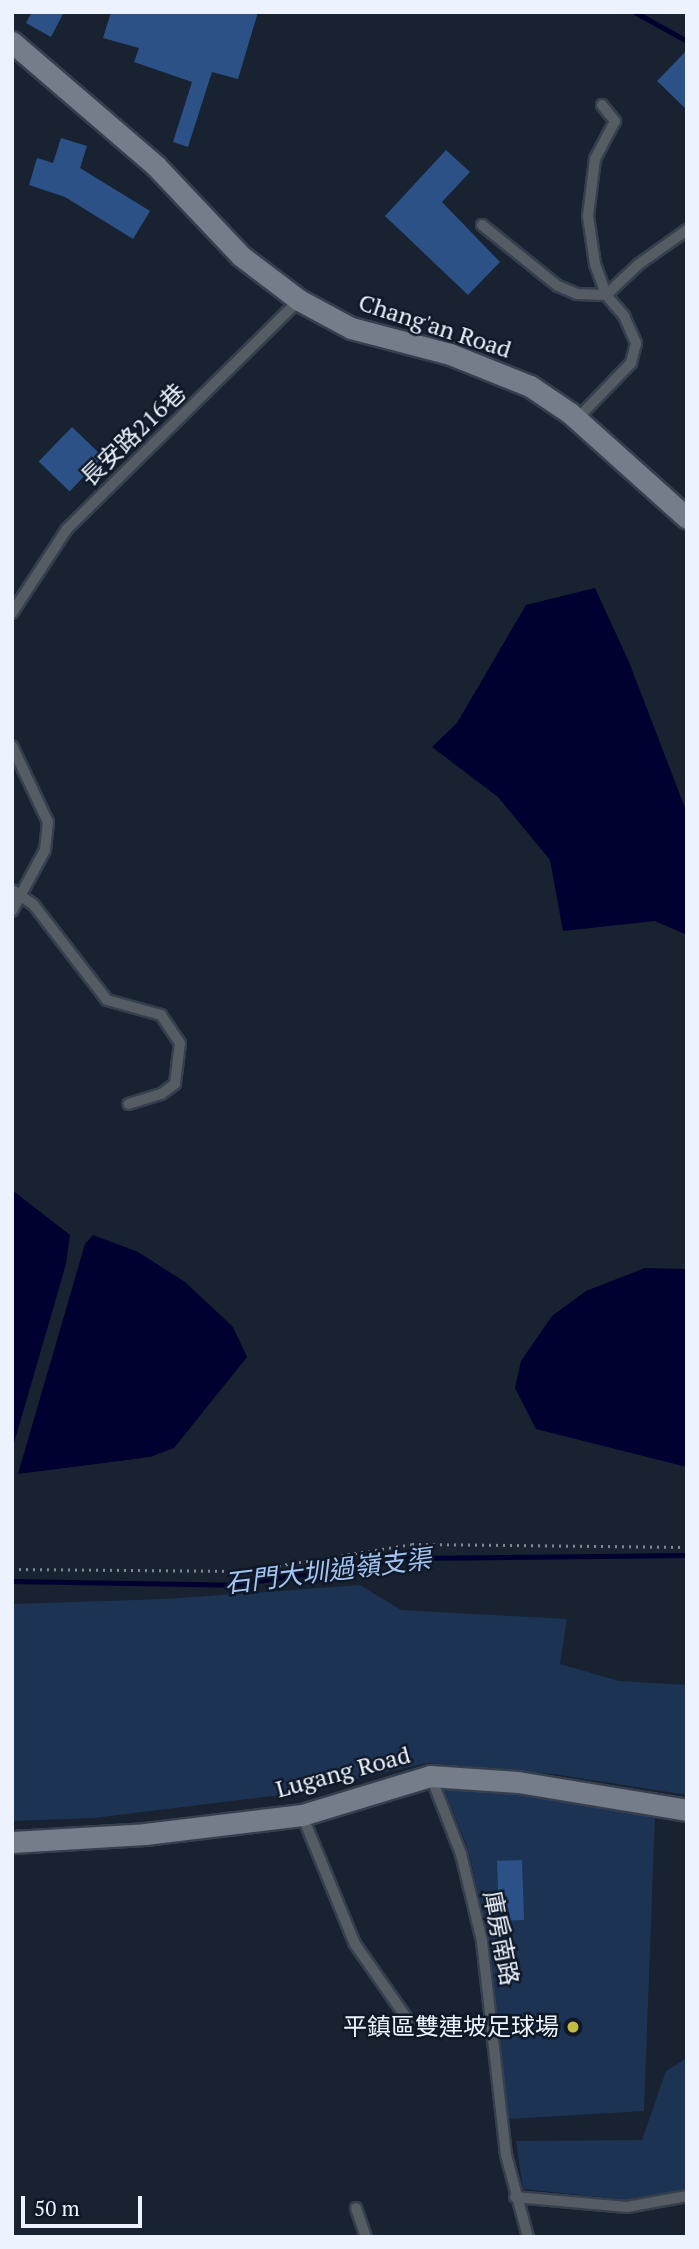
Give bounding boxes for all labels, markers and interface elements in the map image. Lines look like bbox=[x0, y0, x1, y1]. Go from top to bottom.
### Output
street label: Chang'an Road bbox=[355, 288, 515, 364]
street label: 長安路216巷 bbox=[75, 378, 191, 492]
water label: 石門大圳過嶺支渠 bbox=[223, 1543, 433, 1599]
street label: Lugang Road bbox=[273, 1740, 413, 1804]
street label: 庫房南路 bbox=[478, 1888, 524, 1988]
place label: 平鎮區雙連坡足球場 bbox=[343, 2013, 559, 2041]
marker: 平鎮區雙連坡足球場 bbox=[565, 2019, 581, 2035]
scale bar bbox=[24, 2182, 145, 2226]
text: 50 m bbox=[34, 2194, 80, 2222]

